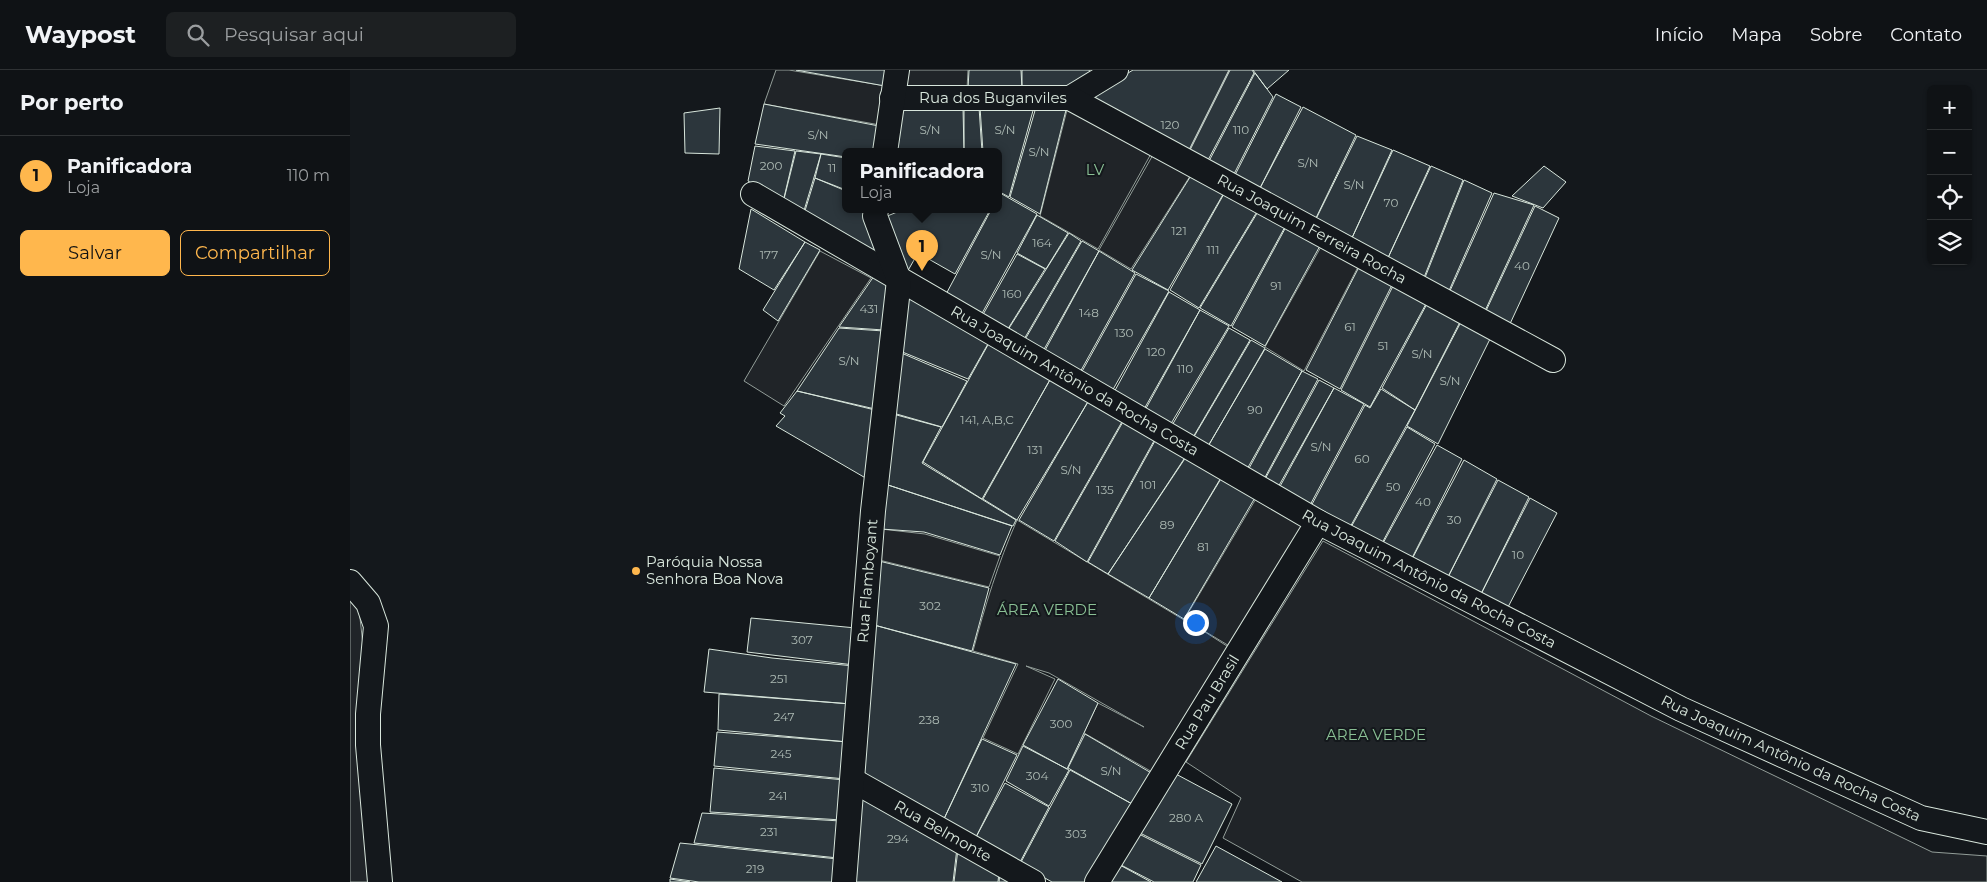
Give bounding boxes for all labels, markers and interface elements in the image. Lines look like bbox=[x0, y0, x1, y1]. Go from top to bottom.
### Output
search box bbox=[166, 12, 516, 57]
text: Waypost bbox=[25, 20, 136, 49]
icon: search bbox=[184, 21, 212, 49]
text: Pesquisar aqui bbox=[224, 23, 364, 46]
text: Início bbox=[1655, 24, 1703, 46]
text: Mapa bbox=[1731, 24, 1782, 46]
text: Sobre bbox=[1810, 24, 1862, 46]
text: Contato bbox=[1890, 24, 1962, 46]
map controls bbox=[1927, 85, 1972, 265]
button: + bbox=[1927, 85, 1972, 130]
street label: Rua dos Buganviles bbox=[919, 88, 1067, 107]
text: Por perto bbox=[20, 90, 124, 115]
house number: 120 bbox=[1160, 117, 1180, 132]
house number: S/N bbox=[919, 122, 941, 137]
house number: S/N bbox=[994, 122, 1016, 137]
house number: 110 bbox=[1233, 122, 1249, 137]
house number: S/N bbox=[807, 127, 829, 142]
button: − bbox=[1927, 130, 1972, 175]
house number: S/N bbox=[1028, 144, 1050, 159]
popup bbox=[842, 148, 1002, 213]
text: Panificadora bbox=[67, 155, 192, 178]
house number: S/N bbox=[1297, 155, 1319, 170]
house number: 200 bbox=[760, 158, 782, 173]
house number: 11 bbox=[828, 160, 836, 175]
text: Panificadora bbox=[859, 160, 985, 183]
park label: LV bbox=[1086, 160, 1105, 179]
text: 1 bbox=[33, 166, 39, 185]
text: 110 m bbox=[287, 166, 330, 185]
street label: Rua Joaquim Ferreira Rocha bbox=[1214, 170, 1410, 288]
button: locate bbox=[1927, 175, 1972, 220]
house number: S/N bbox=[1343, 177, 1365, 192]
text: Loja bbox=[67, 178, 100, 197]
text: Loja bbox=[859, 183, 893, 202]
house number: 70 bbox=[1384, 195, 1398, 210]
button: layers bbox=[1927, 220, 1972, 265]
house number: 121 bbox=[1171, 223, 1187, 238]
button: Salvar bbox=[20, 230, 170, 276]
button: Compartilhar bbox=[180, 230, 330, 276]
pin: 1 bbox=[906, 230, 938, 271]
house number: 164 bbox=[1032, 235, 1052, 250]
house number: 111 bbox=[1207, 242, 1220, 257]
house number: 177 bbox=[760, 247, 778, 262]
house number: S/N bbox=[980, 247, 1002, 262]
house number: 40 bbox=[1514, 258, 1530, 273]
house number: 91 bbox=[1270, 278, 1282, 293]
house number: 160 bbox=[1002, 286, 1022, 301]
house number: 431 bbox=[860, 301, 878, 316]
street label: Rua Joaquim Antônio da Rocha Costa bbox=[948, 301, 1202, 460]
house number: 148 bbox=[1079, 305, 1099, 320]
house number: 61 bbox=[1344, 319, 1356, 334]
house number: 130 bbox=[1114, 325, 1134, 340]
house number: 51 bbox=[1377, 338, 1389, 353]
house number: 120 bbox=[1146, 344, 1166, 359]
house number: S/N bbox=[1411, 346, 1433, 361]
house number: S/N bbox=[838, 353, 860, 368]
house number: 110 bbox=[1177, 361, 1193, 376]
house number: S/N bbox=[1439, 373, 1461, 388]
house number: 90 bbox=[1247, 402, 1263, 417]
house number: 141, A,B,C bbox=[960, 412, 1014, 427]
house number: S/N bbox=[1310, 439, 1332, 454]
house number: 131 bbox=[1027, 442, 1043, 457]
house number: 60 bbox=[1354, 451, 1370, 466]
house number: S/N bbox=[1060, 462, 1082, 477]
house number: 101 bbox=[1140, 477, 1156, 492]
house number: 50 bbox=[1386, 479, 1400, 494]
house number: 135 bbox=[1096, 482, 1114, 497]
house number: 40 bbox=[1415, 494, 1431, 509]
street label: Rua Joaquim Antônio da Rocha Costa bbox=[1299, 505, 1559, 652]
house number: 30 bbox=[1447, 512, 1461, 527]
house number: 89 bbox=[1160, 517, 1174, 532]
street label: Rua Flamboyant bbox=[853, 518, 881, 644]
house number: 81 bbox=[1197, 539, 1209, 554]
house number: 10 bbox=[1512, 547, 1524, 562]
place label: Paróquia Nossa Senhora Boa Nova bbox=[646, 552, 784, 588]
marker: Paróquia Nossa Senhora Boa Nova bbox=[630, 565, 642, 577]
house number: 302 bbox=[919, 598, 941, 613]
park label: ÁREA VERDE bbox=[997, 600, 1097, 619]
your location bbox=[1183, 610, 1209, 636]
house number: 307 bbox=[791, 632, 813, 647]
street label: Rua Pau Brasil bbox=[1171, 651, 1243, 753]
house number: 251 bbox=[770, 671, 788, 686]
street label: Rua Joaquim Antônio da Rocha Costa bbox=[1658, 690, 1924, 826]
house number: 247 bbox=[774, 709, 794, 724]
house number: 238 bbox=[918, 712, 940, 727]
house number: 300 bbox=[1050, 716, 1072, 731]
park label: AREA VERDE bbox=[1326, 725, 1426, 744]
house number: 245 bbox=[770, 746, 792, 761]
house number: S/N bbox=[1100, 763, 1122, 778]
house number: 304 bbox=[1026, 768, 1048, 783]
house number: 310 bbox=[970, 780, 990, 795]
house number: 241 bbox=[769, 788, 787, 803]
street label: Rua Belmonte bbox=[891, 796, 995, 866]
house number: 280 A bbox=[1169, 810, 1203, 825]
house number: 231 bbox=[760, 824, 778, 839]
house number: 303 bbox=[1065, 826, 1087, 841]
house number: 294 bbox=[887, 831, 909, 846]
house number: 219 bbox=[746, 861, 764, 876]

